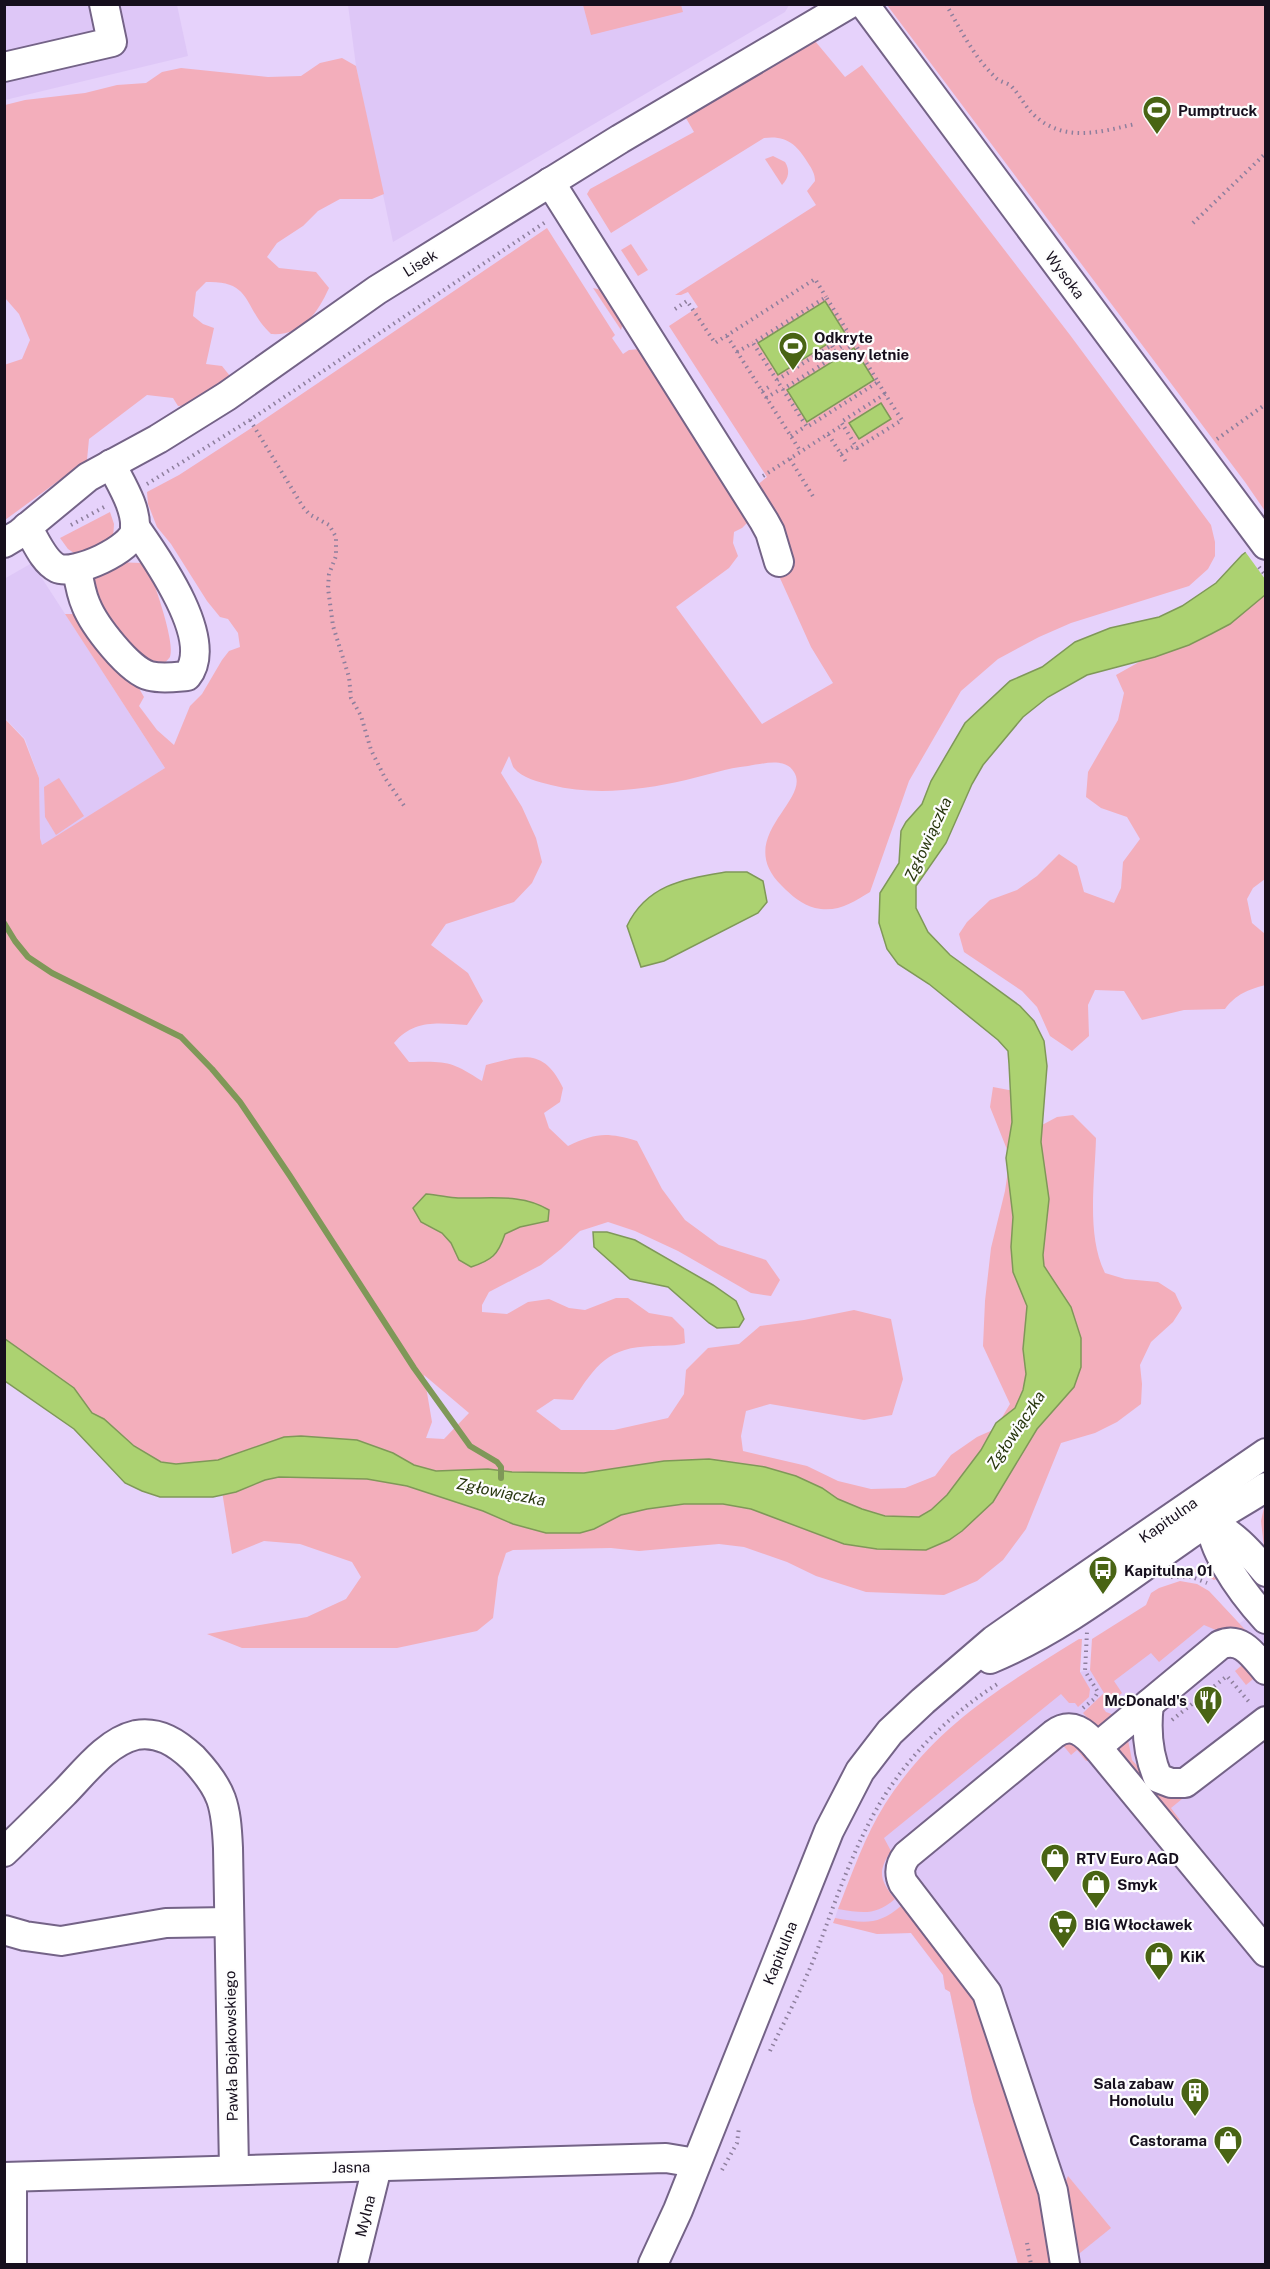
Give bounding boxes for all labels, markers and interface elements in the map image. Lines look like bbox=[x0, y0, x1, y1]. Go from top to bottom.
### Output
sports icon: Pumptruck bbox=[1141, 94, 1173, 136]
place label: Pumptruck bbox=[1178, 102, 1258, 119]
street label: Lisek bbox=[400, 246, 440, 280]
street label: Wysoka bbox=[1042, 248, 1088, 302]
place label: Odkryte baseny letnie bbox=[814, 329, 909, 363]
sports icon: Odkryte baseny letnie bbox=[777, 330, 809, 372]
water label: Zgłowiączka bbox=[900, 794, 956, 884]
water label: Zgłowiączka bbox=[983, 1387, 1049, 1473]
water label: Zgłowiączka bbox=[455, 1474, 547, 1510]
street label: Kapitulna bbox=[1136, 1494, 1200, 1546]
bus stop icon: Kapitulna 01 bbox=[1087, 1554, 1119, 1596]
place label: Kapitulna 01 bbox=[1124, 1562, 1213, 1579]
restaurant icon: McDonald's bbox=[1192, 1684, 1224, 1726]
place label: McDonald's bbox=[1104, 1692, 1187, 1709]
shop icon: RTV Euro AGD bbox=[1039, 1842, 1071, 1884]
place label: RTV Euro AGD bbox=[1076, 1850, 1179, 1867]
shop icon: Smyk bbox=[1080, 1868, 1112, 1910]
place label: Smyk bbox=[1117, 1876, 1158, 1893]
supermarket icon: BIG Włocławek bbox=[1047, 1908, 1079, 1950]
place label: BIG Włocławek bbox=[1084, 1916, 1193, 1933]
street label: Kapitulna bbox=[760, 1919, 800, 1987]
shop icon: KiK bbox=[1143, 1940, 1175, 1982]
place label: KiK bbox=[1180, 1948, 1206, 1965]
street label: Pawła Bojakowskiego bbox=[221, 1971, 241, 2121]
place label: Sala zabaw Honolulu bbox=[1093, 2075, 1174, 2109]
building icon: Sala zabaw Honolulu bbox=[1179, 2076, 1211, 2118]
shop icon: Castorama bbox=[1212, 2124, 1244, 2166]
place label: Castorama bbox=[1129, 2132, 1207, 2149]
street label: Jasna bbox=[332, 2158, 370, 2176]
street label: Mylna bbox=[352, 2193, 378, 2239]

